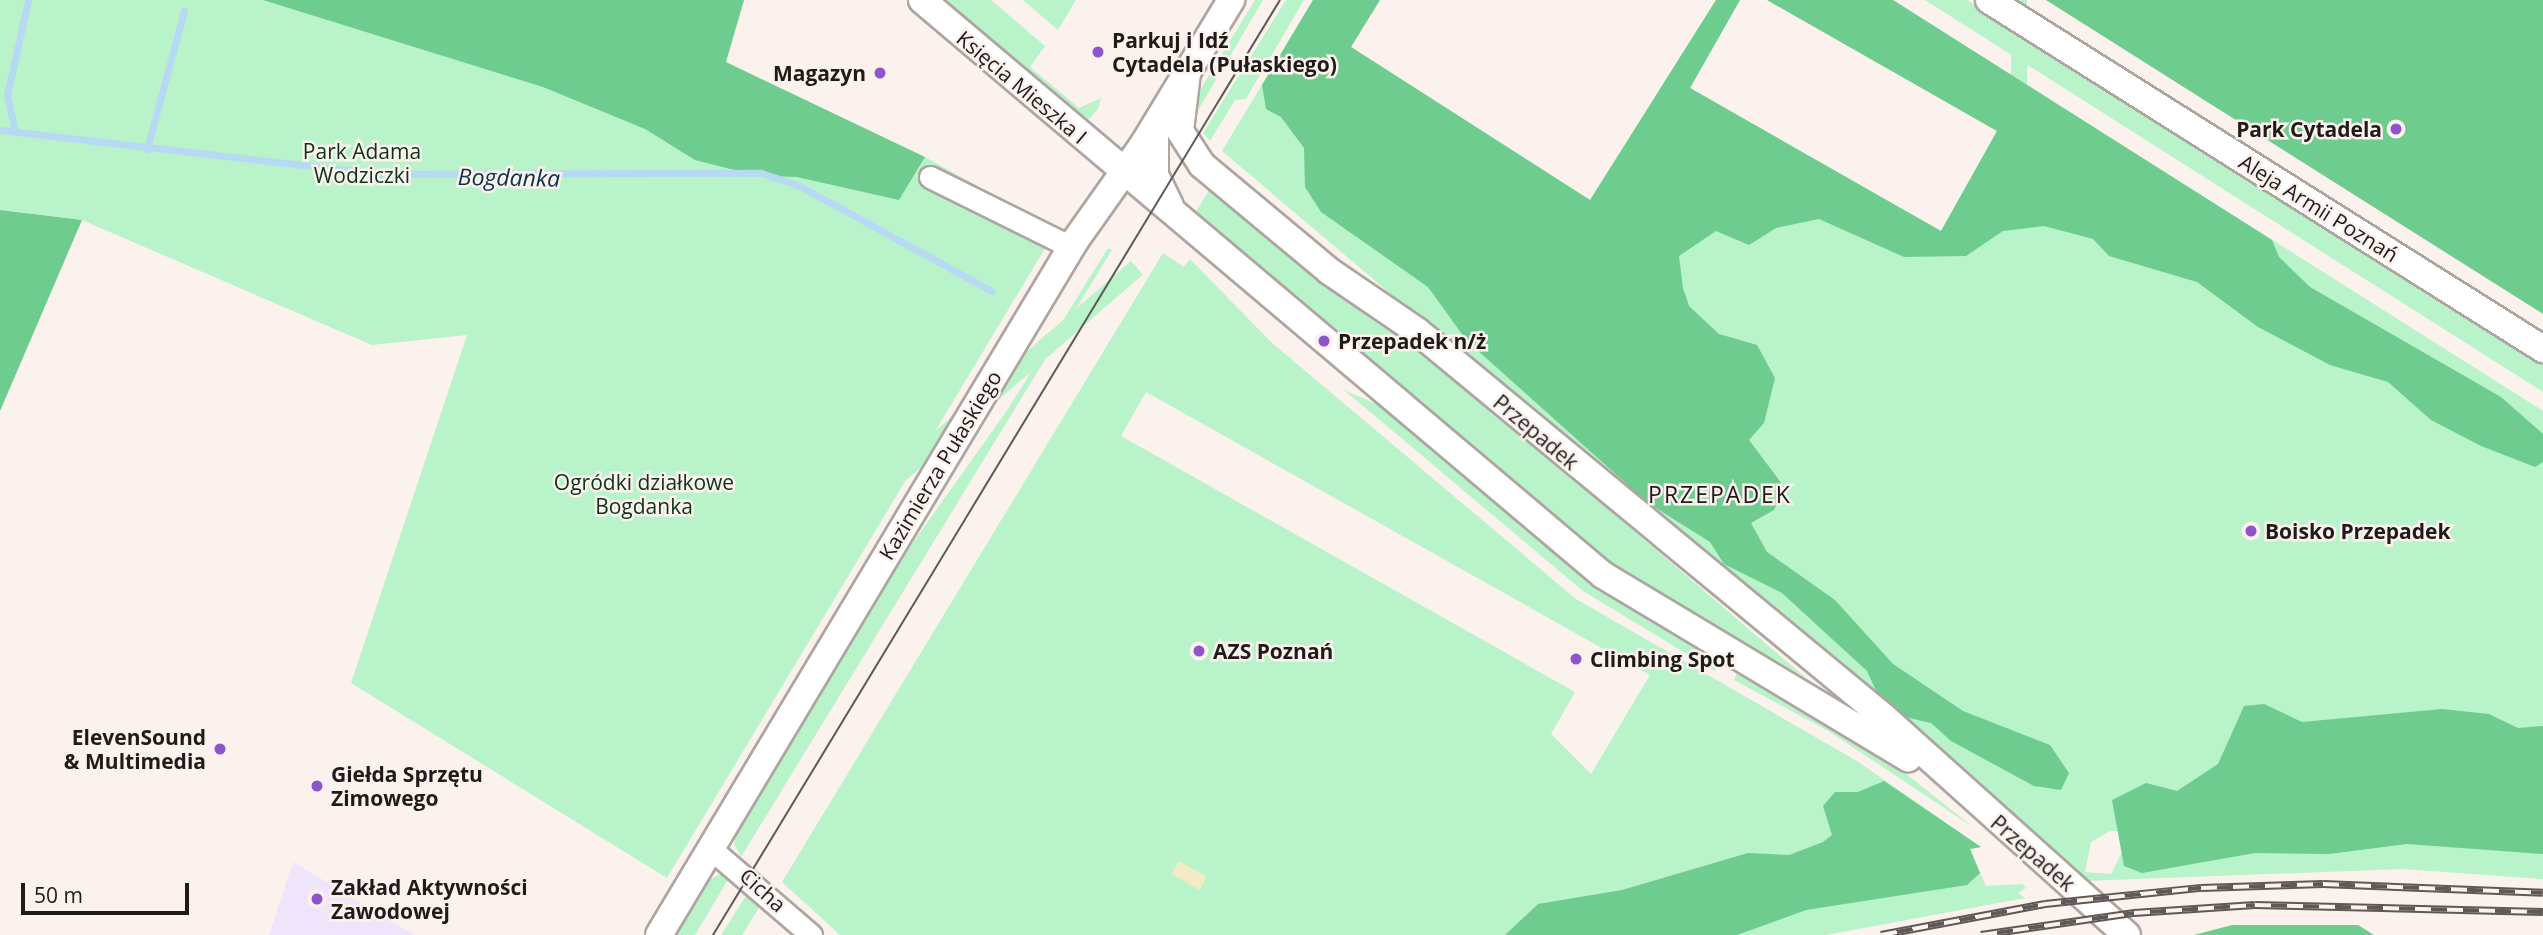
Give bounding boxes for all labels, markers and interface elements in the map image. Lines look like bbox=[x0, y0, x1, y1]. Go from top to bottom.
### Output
street label: Księcia Mieszka I bbox=[952, 25, 1092, 149]
place label: Parkuj i Idź Cytadela (Pułaskiego) bbox=[1112, 27, 1337, 77]
marker: Parkuj i Idź Cytadela (Pułaskiego) bbox=[1090, 44, 1106, 60]
place label: Magazyn bbox=[773, 60, 866, 86]
marker: Magazyn bbox=[872, 65, 888, 81]
place label: Park Cytadela bbox=[2236, 116, 2382, 142]
marker: Park Cytadela bbox=[2388, 121, 2404, 137]
park label: Park Adama Wodziczki bbox=[303, 138, 421, 188]
street label: Aleja Armii Poznań bbox=[2235, 149, 2403, 267]
water label: Bogdanka bbox=[458, 162, 560, 192]
place label: Przepadek n/ż bbox=[1338, 328, 1486, 354]
marker: Przepadek n/ż bbox=[1316, 333, 1332, 349]
street label: Kazimierza Pułaskiego bbox=[873, 366, 1007, 564]
street label: Przepadek bbox=[1488, 389, 1584, 475]
park label: Ogródki działkowe Bogdanka bbox=[554, 469, 734, 519]
district label: PRZEPADEK bbox=[1649, 480, 1791, 508]
place label: Boisko Przepadek bbox=[2265, 518, 2451, 544]
marker: Boisko Przepadek bbox=[2243, 523, 2259, 539]
place label: AZS Poznań bbox=[1213, 638, 1333, 664]
marker: AZS Poznań bbox=[1191, 643, 1207, 659]
place label: Climbing Spot bbox=[1590, 646, 1735, 672]
marker: Climbing Spot bbox=[1568, 651, 1584, 667]
place label: ElevenSound & Multimedia bbox=[64, 724, 206, 774]
marker: ElevenSound & Multimedia bbox=[212, 741, 228, 757]
place label: Giełda Sprzętu Zimowego bbox=[331, 761, 483, 811]
marker: Giełda Sprzętu Zimowego bbox=[309, 778, 325, 794]
street label: Przepadek bbox=[1986, 810, 2080, 896]
street label: Cicha bbox=[735, 863, 791, 917]
scale bar bbox=[24, 869, 192, 913]
place label: Zakład Aktywności Zawodowej bbox=[331, 874, 528, 924]
text: 50 m bbox=[34, 881, 83, 909]
marker: Zakład Aktywności Zawodowej bbox=[309, 891, 325, 907]

